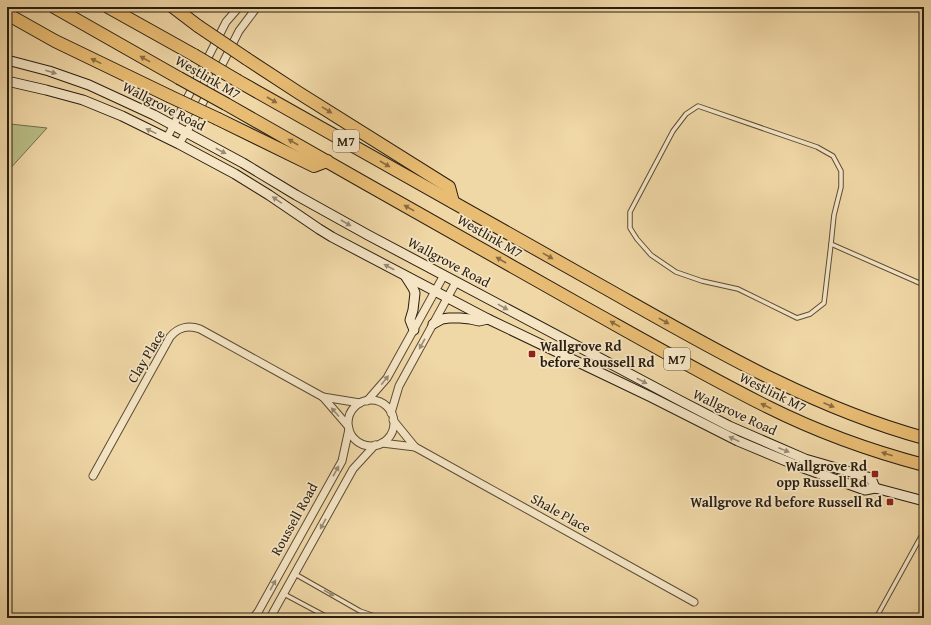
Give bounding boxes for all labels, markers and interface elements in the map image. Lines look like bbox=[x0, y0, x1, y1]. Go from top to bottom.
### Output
street label: Westlink M7 bbox=[172, 50, 245, 104]
one-way arrow bbox=[140, 55, 151, 62]
one-way arrow bbox=[90, 58, 102, 64]
one-way arrow bbox=[45, 69, 57, 75]
street label: Wallgrove Road bbox=[119, 76, 209, 136]
one-way arrow bbox=[266, 96, 278, 103]
one-way arrow bbox=[321, 107, 333, 114]
one-way arrow bbox=[145, 127, 157, 134]
road number: M7 bbox=[333, 130, 359, 152]
one-way arrow bbox=[287, 139, 299, 146]
one-way arrow bbox=[215, 148, 226, 154]
one-way arrow bbox=[380, 160, 391, 167]
one-way arrow bbox=[272, 196, 282, 204]
one-way arrow bbox=[403, 204, 415, 211]
street label: Westlink M7 bbox=[454, 209, 527, 263]
one-way arrow bbox=[340, 220, 352, 226]
street label: Wallgrove Road bbox=[404, 232, 494, 292]
one-way arrow bbox=[542, 252, 554, 259]
one-way arrow bbox=[496, 257, 507, 264]
one-way arrow bbox=[383, 263, 394, 270]
one-way arrow bbox=[497, 303, 509, 310]
one-way arrow bbox=[658, 317, 670, 324]
one-way arrow bbox=[609, 320, 621, 327]
street label: Clay Place bbox=[122, 325, 170, 386]
place label: Wallgrove Rd before Roussell Rd bbox=[540, 336, 655, 372]
one-way arrow bbox=[418, 338, 425, 350]
road number: M7 bbox=[664, 348, 690, 370]
marker: Wallgrove Rd before Roussell Rd bbox=[527, 349, 537, 359]
street label: Westlink M7 bbox=[736, 367, 810, 417]
one-way arrow bbox=[380, 374, 389, 385]
one-way arrow bbox=[636, 378, 648, 384]
street label: Wallgrove Road bbox=[690, 384, 781, 440]
one-way arrow bbox=[760, 403, 772, 409]
one-way arrow bbox=[824, 403, 836, 409]
one-way arrow bbox=[331, 406, 340, 417]
one-way arrow bbox=[729, 436, 740, 442]
one-way arrow bbox=[779, 447, 790, 453]
one-way arrow bbox=[880, 451, 892, 457]
place label: Wallgrove Rd opp Russell Rd bbox=[776, 456, 867, 492]
one-way arrow bbox=[333, 465, 339, 477]
marker: Wallgrove Rd opp Russell Rd bbox=[870, 469, 880, 479]
street label: Roussell Road bbox=[266, 478, 323, 559]
street label: Shale Place bbox=[527, 488, 595, 538]
place label: Wallgrove Rd before Russell Rd bbox=[690, 492, 882, 512]
marker: Wallgrove Rd before Russell Rd bbox=[885, 497, 895, 507]
one-way arrow bbox=[319, 518, 326, 530]
one-way arrow bbox=[270, 579, 277, 590]
one-way arrow bbox=[323, 590, 335, 596]

